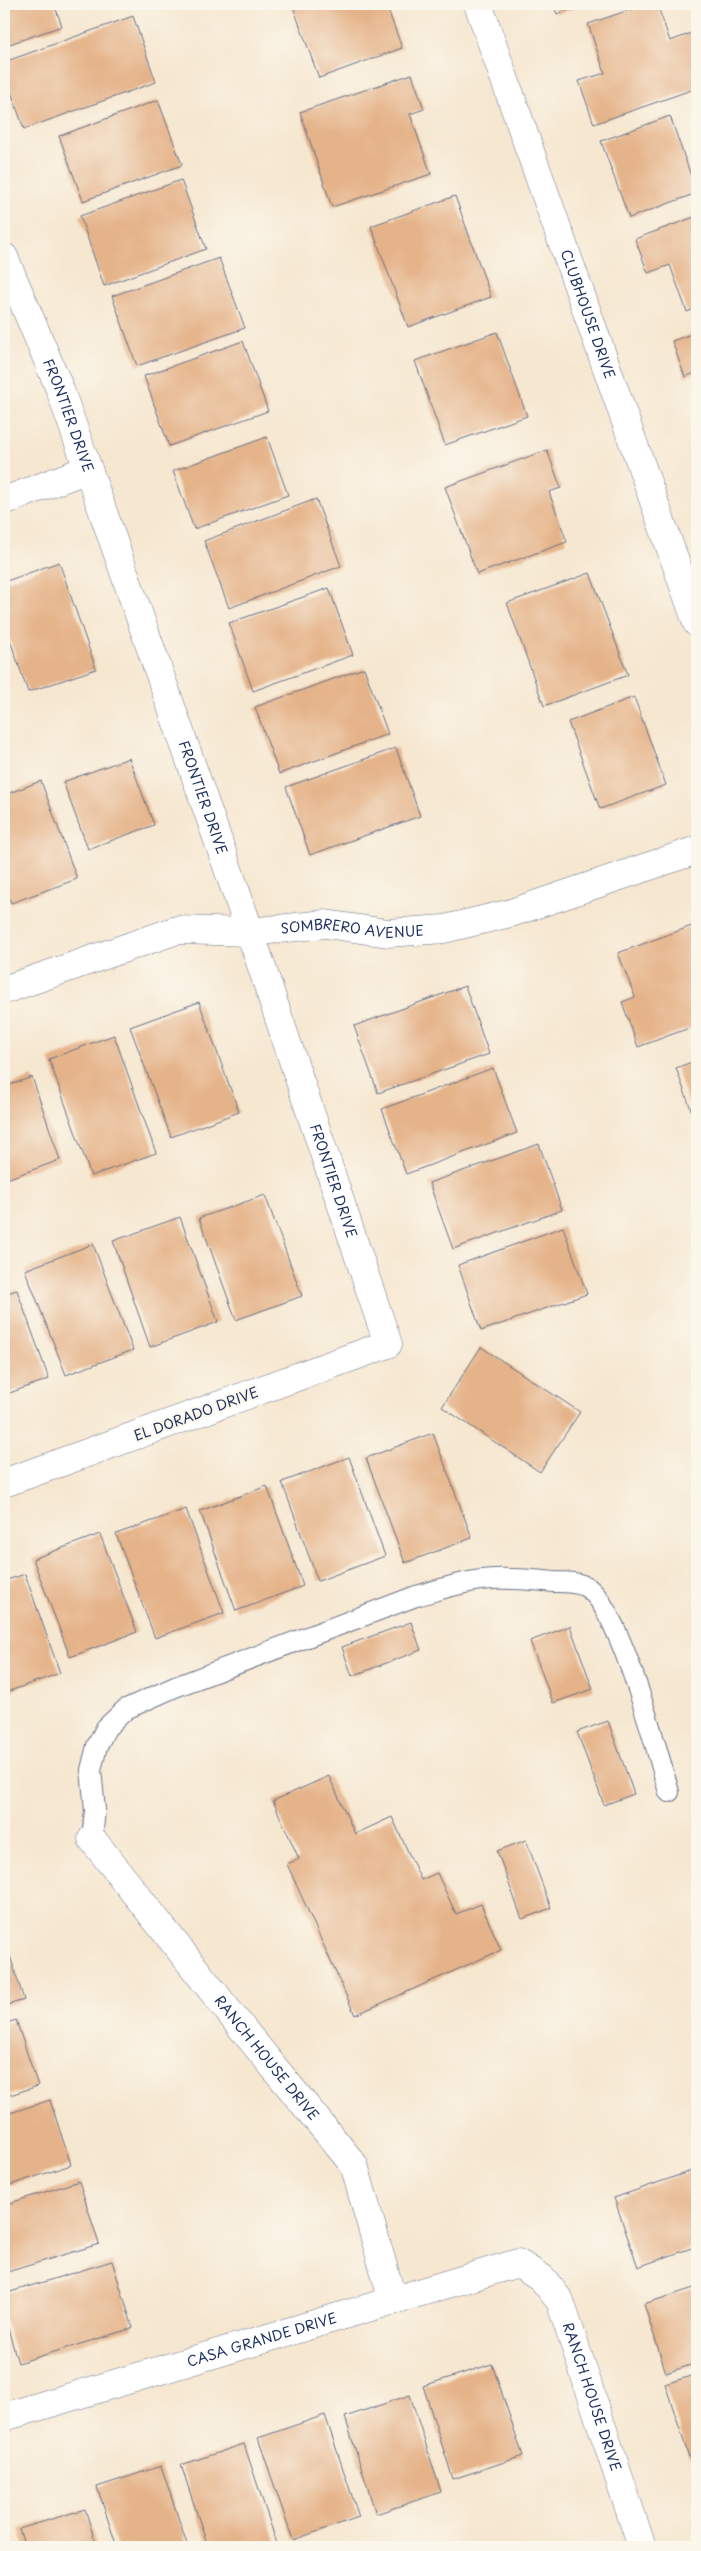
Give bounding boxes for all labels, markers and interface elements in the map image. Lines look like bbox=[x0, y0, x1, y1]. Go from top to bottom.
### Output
street label: CLUBHOUSE DRIVE bbox=[556, 246, 621, 382]
street label: FRONTIER DRIVE bbox=[38, 355, 99, 475]
street label: FRONTIER DRIVE bbox=[174, 738, 233, 857]
street label: SOMBRERO AVENUE bbox=[280, 913, 424, 943]
street label: FRONTIER DRIVE bbox=[305, 1121, 363, 1241]
street label: EL DORADO DRIVE bbox=[131, 1381, 261, 1446]
street label: RANCH HOUSE DRIVE bbox=[210, 1991, 324, 2125]
street label: CASA GRANDE DRIVE bbox=[184, 2307, 339, 2372]
street label: RANCH HOUSE DRIVE bbox=[558, 2319, 627, 2474]

